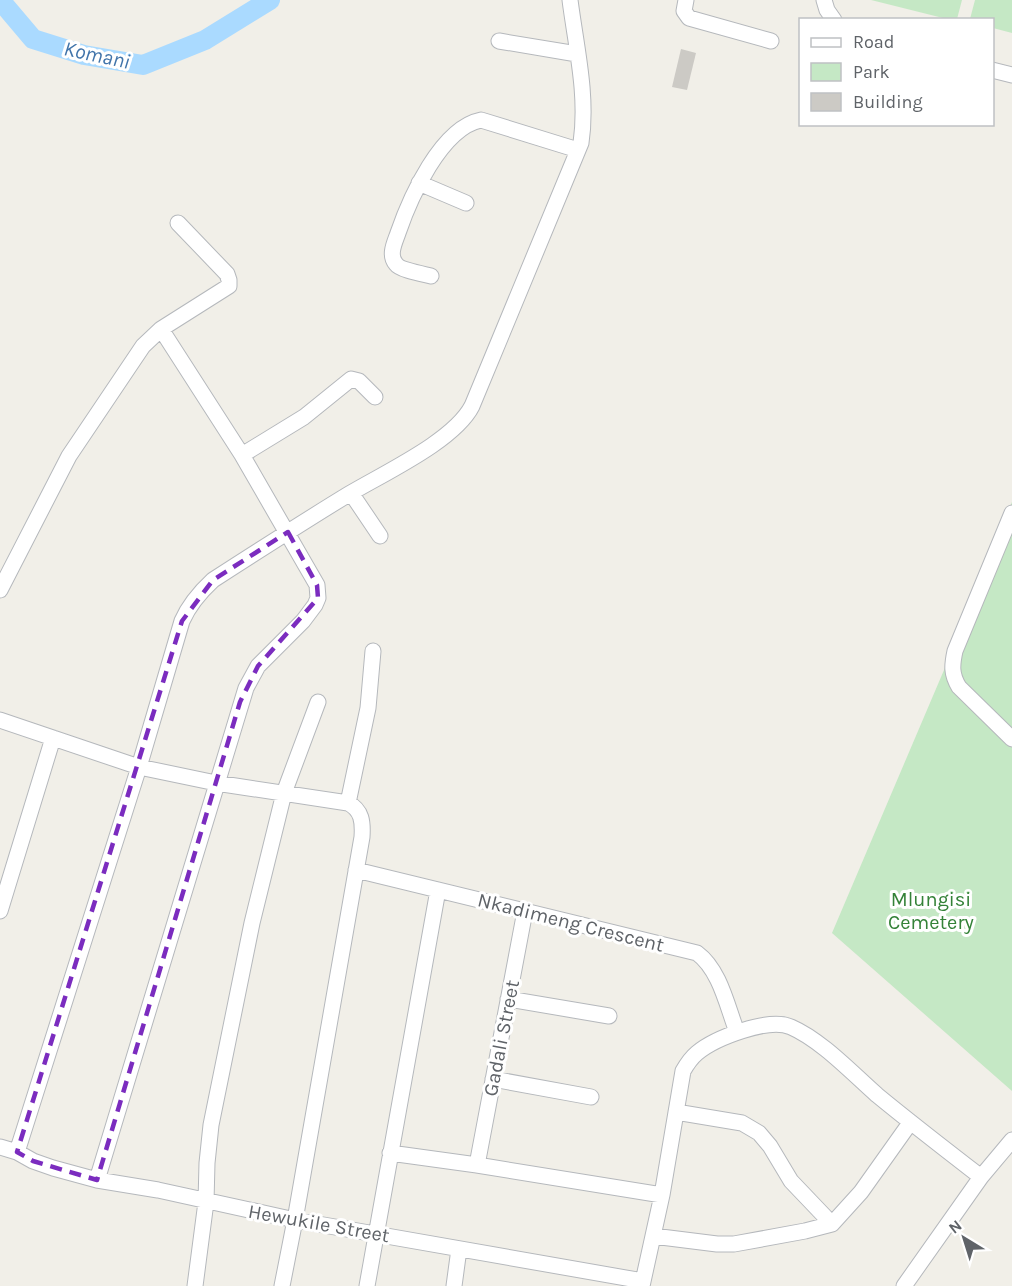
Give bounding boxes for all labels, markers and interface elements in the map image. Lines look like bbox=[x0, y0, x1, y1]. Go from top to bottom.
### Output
legend bbox=[799, 18, 994, 126]
text: Road bbox=[853, 31, 894, 53]
water label: Komani bbox=[62, 36, 133, 74]
text: Park bbox=[853, 61, 890, 83]
text: Building bbox=[853, 91, 923, 113]
street label: Nkadimeng Crescent bbox=[475, 888, 667, 957]
park label: Mlungisi Cemetery bbox=[888, 888, 974, 934]
street label: Gadali Street bbox=[479, 978, 524, 1098]
street label: Hewukile Street bbox=[247, 1200, 392, 1247]
north arrow bbox=[934, 1208, 994, 1268]
text: N bbox=[945, 1216, 965, 1238]

